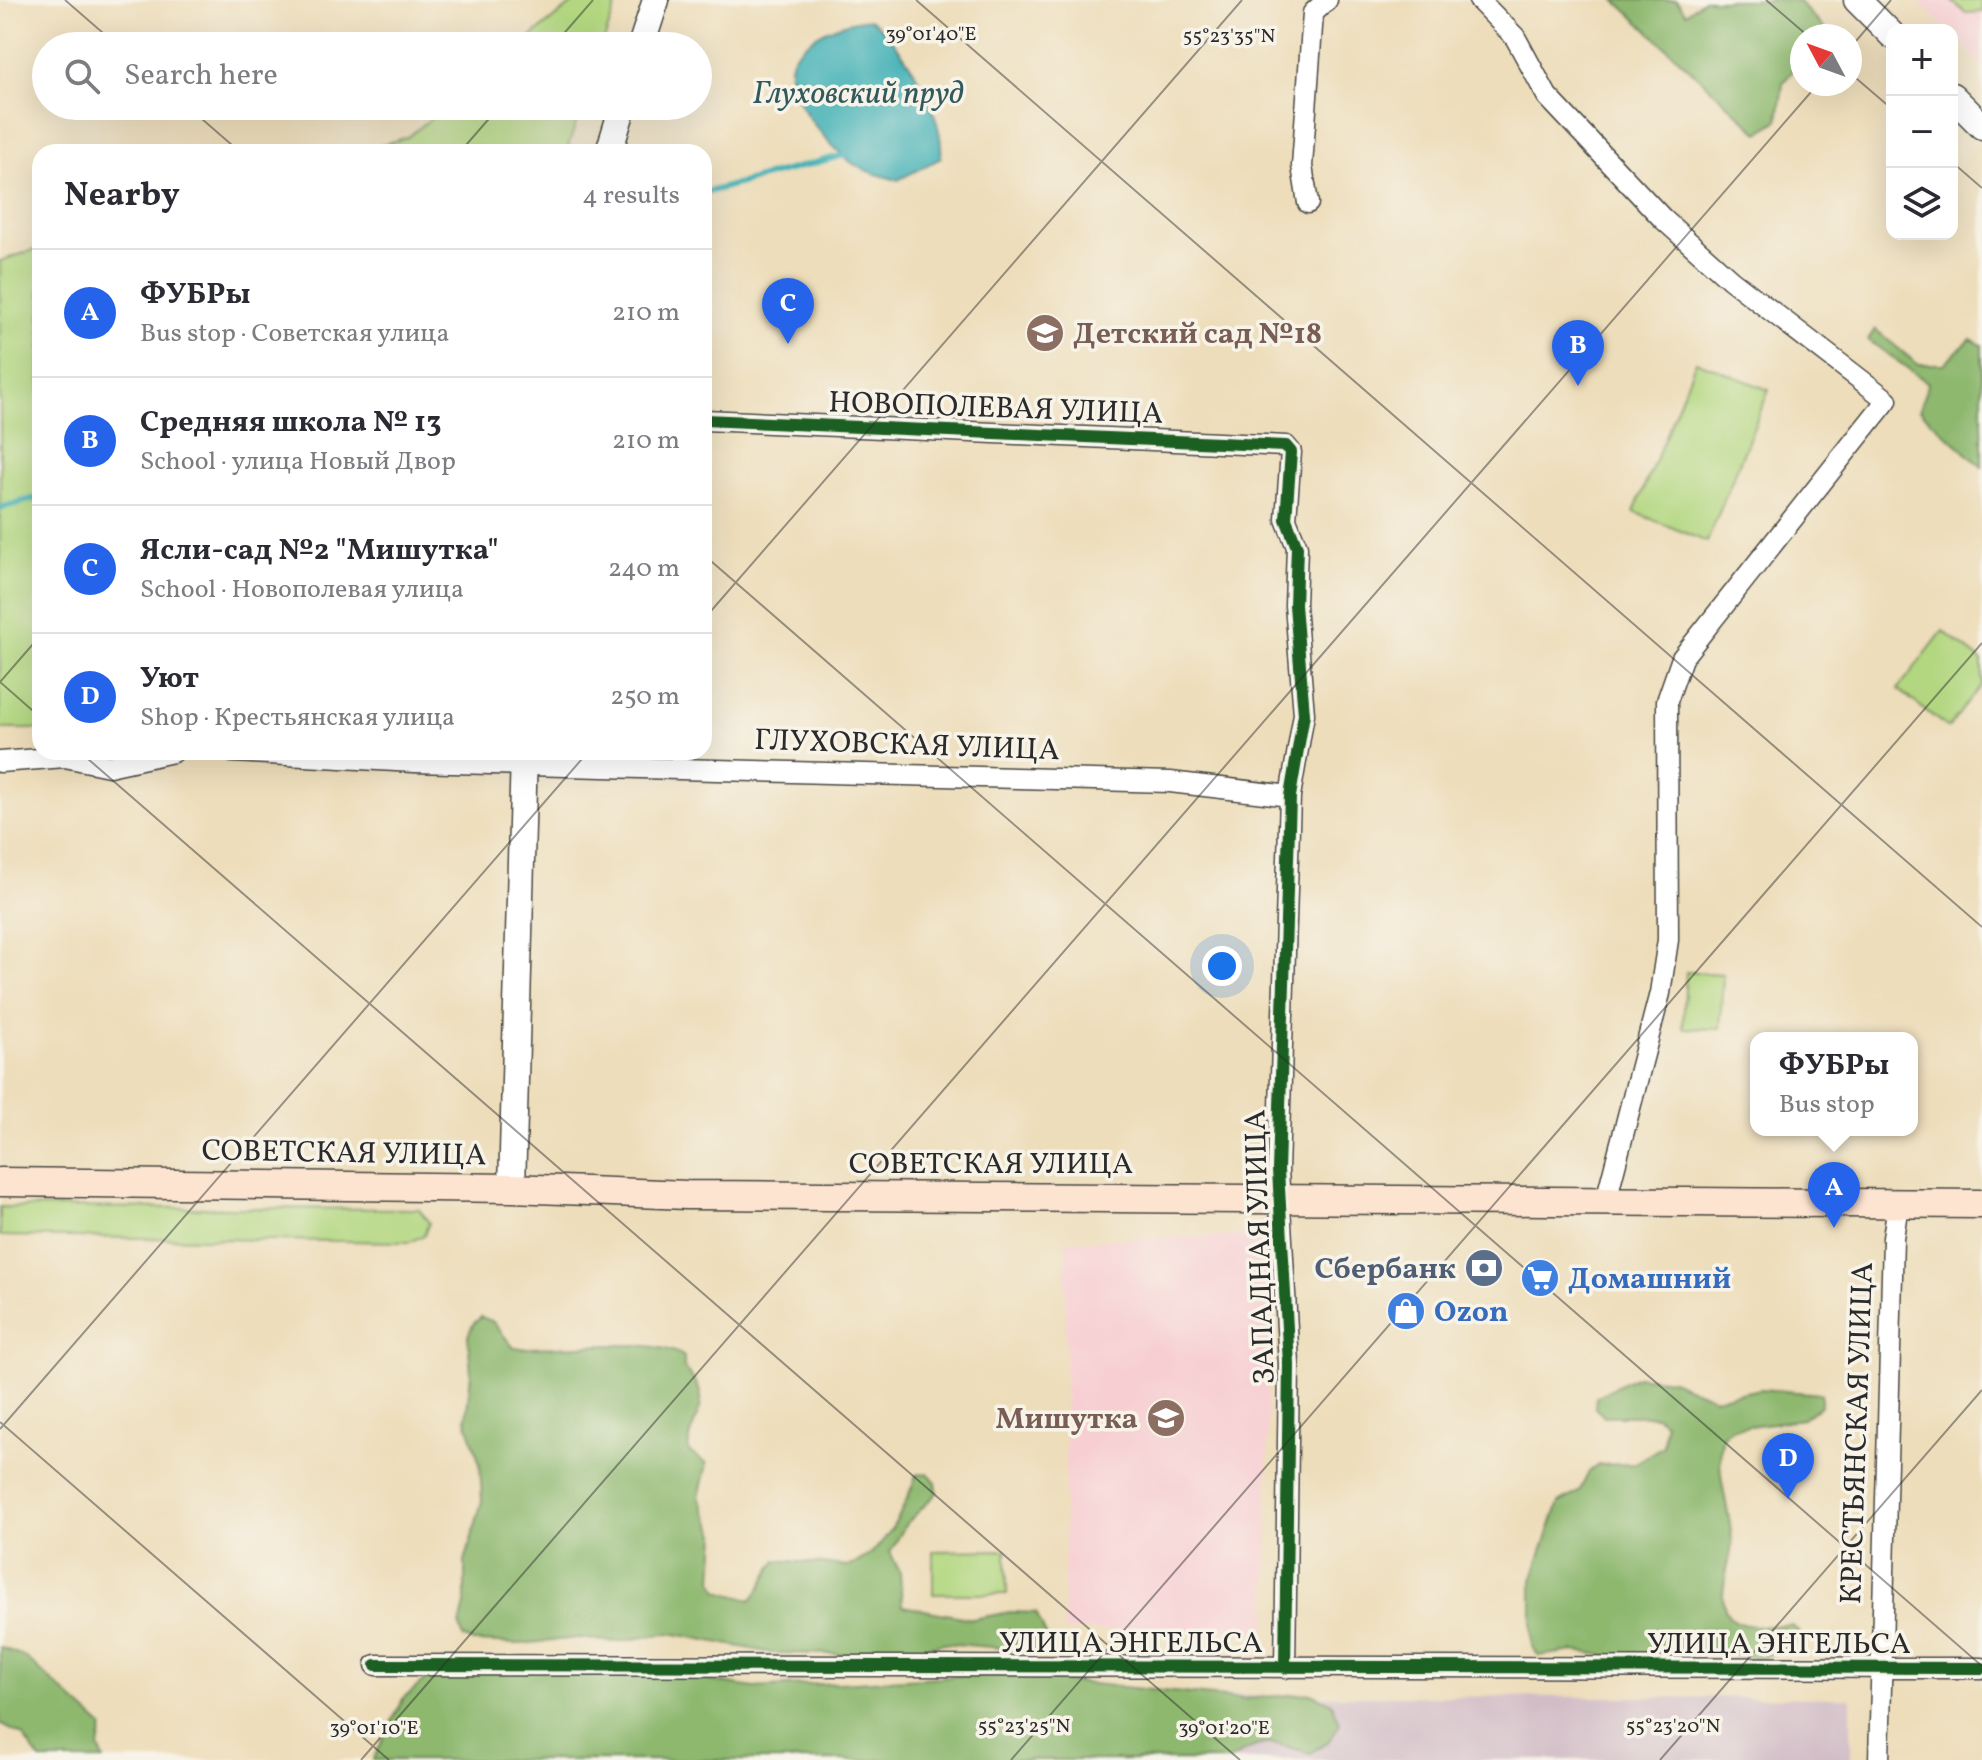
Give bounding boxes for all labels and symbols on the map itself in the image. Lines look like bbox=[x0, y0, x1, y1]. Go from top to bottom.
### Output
text: 39°01'40"E bbox=[885, 21, 977, 49]
text: 55°23'35"N bbox=[1183, 23, 1275, 51]
north arrow bbox=[1790, 24, 1862, 96]
water label: Глуховский пруд bbox=[753, 73, 964, 117]
pin: C bbox=[762, 278, 814, 344]
school or university icon: Детский сад №18 bbox=[1024, 312, 1066, 354]
place label: Детский сад №18 bbox=[1073, 314, 1322, 356]
pin: B bbox=[1552, 320, 1604, 386]
street label: НОВОПОЛЕВАЯ УЛИЦА bbox=[828, 382, 1164, 436]
street label: ГЛУХОВСКАЯ УЛИЦА bbox=[754, 720, 1060, 772]
your location bbox=[1202, 946, 1242, 986]
street label: ЗАПАДНАЯ УЛИЦА bbox=[1235, 1109, 1287, 1385]
street label: СОВЕТСКАЯ УЛИЦА bbox=[201, 1131, 487, 1177]
street label: СОВЕТСКАЯ УЛИЦА bbox=[849, 1144, 1133, 1186]
pin: A bbox=[1808, 1162, 1860, 1228]
bank icon: Сбербанк bbox=[1463, 1247, 1505, 1289]
place label: Сбербанк bbox=[1315, 1249, 1456, 1291]
supermarket icon: Домашний bbox=[1519, 1257, 1561, 1299]
place label: Домашний bbox=[1568, 1259, 1731, 1301]
street label: КРЕСТЬЯНСКАЯ УЛИЦА bbox=[1831, 1261, 1885, 1605]
shop icon: Ozon bbox=[1385, 1290, 1427, 1332]
place label: Ozon bbox=[1434, 1292, 1508, 1334]
school or university icon: Мишутка bbox=[1145, 1397, 1187, 1439]
place label: Мишутка bbox=[996, 1399, 1138, 1441]
pin: D bbox=[1762, 1433, 1814, 1499]
street label: УЛИЦА ЭНГЕЛЬСА bbox=[999, 1623, 1263, 1665]
street label: УЛИЦА ЭНГЕЛЬСА bbox=[1647, 1624, 1911, 1666]
text: 55°23'25"N bbox=[978, 1713, 1071, 1741]
text: 55°23'20"N bbox=[1626, 1713, 1720, 1741]
text: 39°01'10"E bbox=[330, 1715, 418, 1743]
text: 39°01'20"E bbox=[1178, 1715, 1270, 1743]

